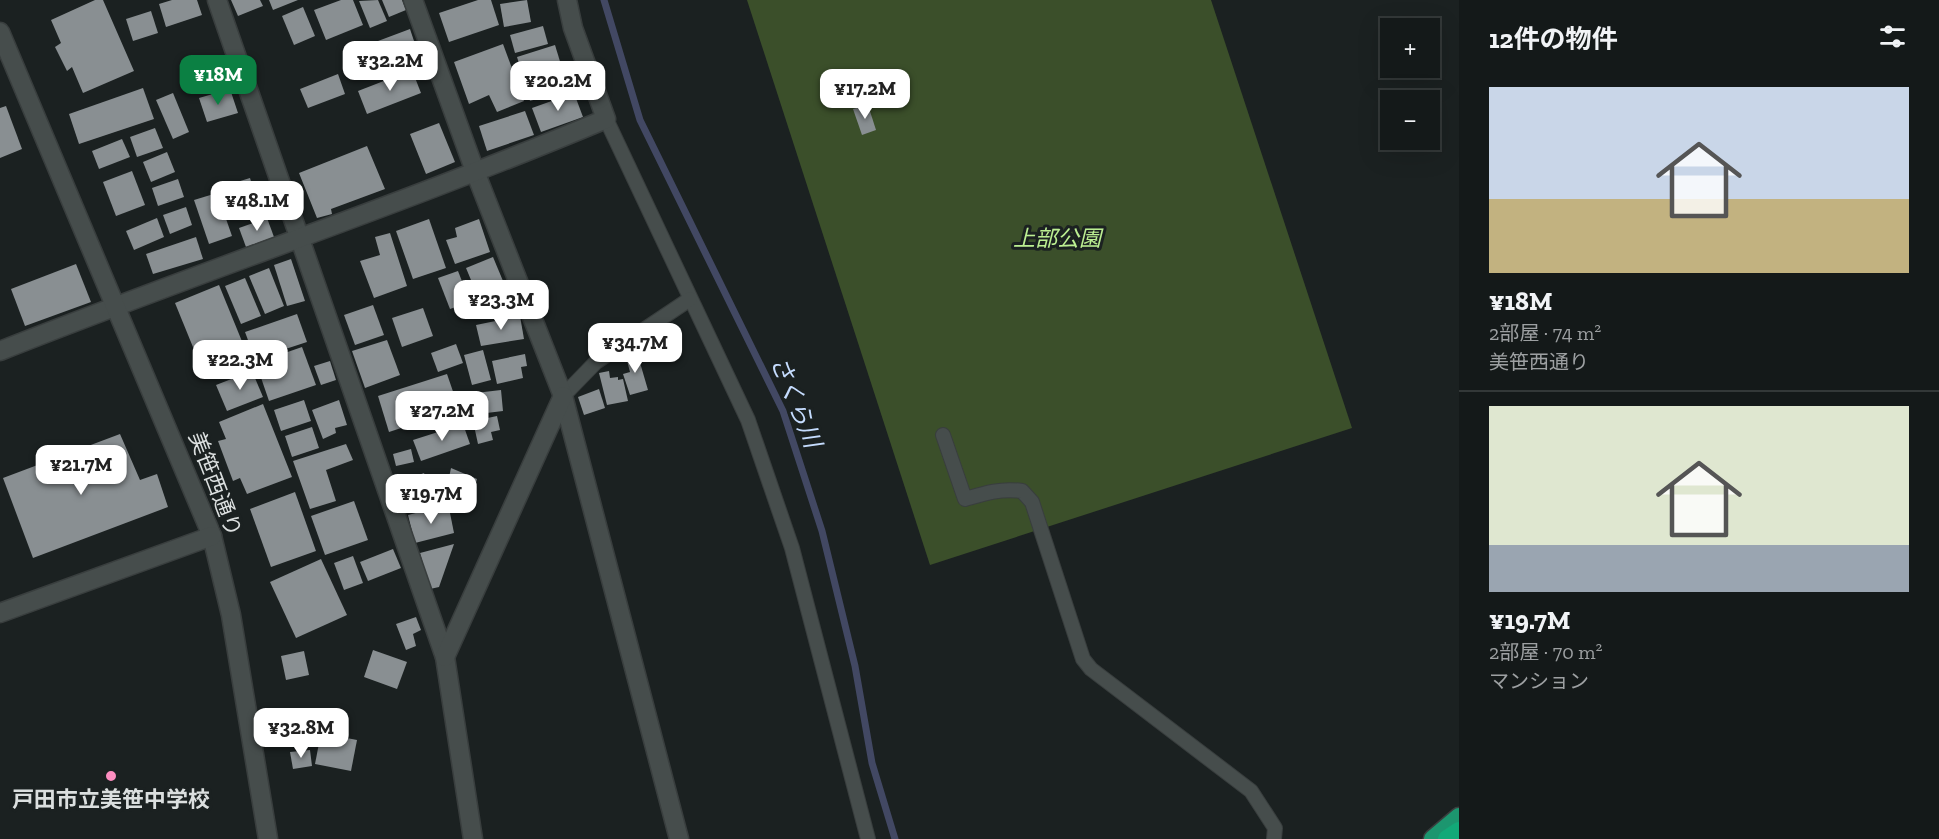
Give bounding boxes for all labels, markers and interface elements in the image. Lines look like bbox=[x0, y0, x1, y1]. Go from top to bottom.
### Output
map controls bbox=[1380, 18, 1440, 150]
button: + bbox=[1380, 18, 1440, 78]
icon: filters bbox=[1876, 20, 1909, 53]
text: 12件の物件 bbox=[1489, 23, 1617, 55]
pin: ¥32.2M bbox=[341, 41, 439, 92]
text: ¥32.2M bbox=[357, 48, 423, 72]
pin: ¥18M bbox=[182, 55, 254, 106]
pin: ¥20.2M bbox=[509, 61, 607, 112]
text: ¥18M bbox=[194, 62, 242, 86]
text: ¥20.2M bbox=[524, 68, 592, 92]
pin: ¥17.2M bbox=[816, 69, 914, 120]
text: ¥17.2M bbox=[834, 76, 896, 100]
button: − bbox=[1380, 90, 1440, 150]
icon: home bbox=[1645, 126, 1753, 234]
pin: ¥48.1M bbox=[208, 181, 306, 232]
text: ¥48.1M bbox=[225, 188, 289, 212]
park label: 上部公園 bbox=[1013, 225, 1104, 252]
pin: ¥23.3M bbox=[452, 280, 550, 331]
text: ¥18M bbox=[1489, 285, 1552, 317]
text: ¥23.3M bbox=[468, 287, 534, 311]
text: 2部屋 · 74 m² bbox=[1489, 321, 1601, 345]
pin: ¥34.7M bbox=[586, 323, 684, 374]
text: ¥34.7M bbox=[602, 330, 668, 354]
pin: ¥22.3M bbox=[191, 340, 289, 391]
text: ¥22.3M bbox=[207, 347, 273, 371]
text: 美笹西通り bbox=[1489, 350, 1589, 374]
water label: さくら川 bbox=[765, 352, 829, 455]
pin: ¥27.2M bbox=[393, 391, 491, 442]
text: ¥27.2M bbox=[409, 398, 475, 422]
street label: 美笹西通り bbox=[183, 428, 248, 540]
pin: ¥21.7M bbox=[32, 445, 130, 496]
icon: home bbox=[1645, 445, 1753, 553]
text: ¥21.7M bbox=[50, 452, 112, 476]
pin: ¥19.7M bbox=[382, 474, 480, 525]
text: ¥19.7M bbox=[400, 481, 462, 505]
text: ¥19.7M bbox=[1489, 604, 1570, 636]
text: 2部屋 · 70 m² bbox=[1489, 640, 1602, 664]
text: マンション bbox=[1489, 669, 1589, 693]
pin: ¥32.8M bbox=[252, 708, 350, 759]
text: ¥32.8M bbox=[268, 715, 334, 739]
marker: 戸田市立美笹中学校 bbox=[104, 769, 118, 783]
place label: 戸田市立美笹中学校 bbox=[12, 786, 210, 813]

